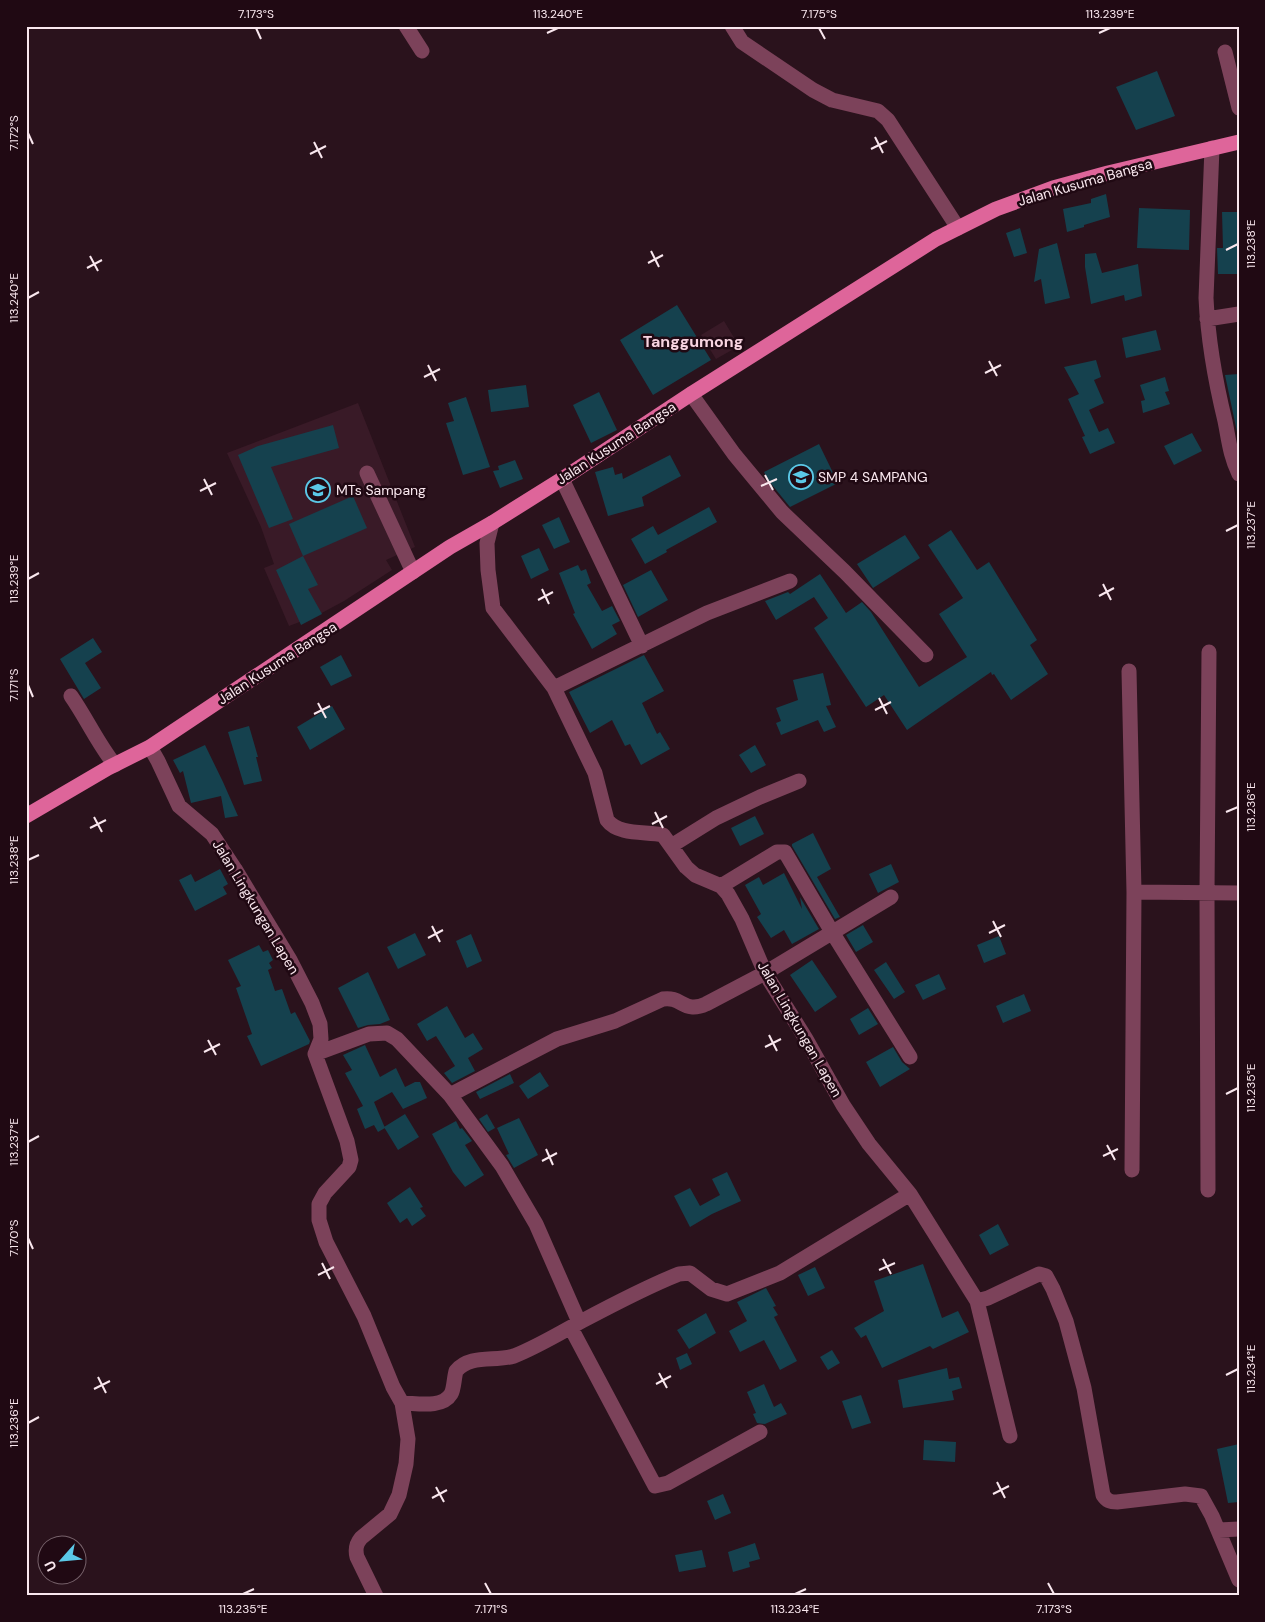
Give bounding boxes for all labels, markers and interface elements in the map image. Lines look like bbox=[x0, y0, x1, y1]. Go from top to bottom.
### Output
text: 7.173°S bbox=[238, 6, 274, 22]
text: 113.240°E bbox=[533, 6, 583, 22]
text: 7.175°S bbox=[801, 6, 837, 22]
text: 113.239°E bbox=[1085, 6, 1135, 22]
text: 7.172°S bbox=[6, 115, 22, 151]
street label: Jalan Kusuma Bangsa bbox=[1016, 154, 1154, 210]
text: 113.238°E bbox=[1243, 219, 1259, 269]
text: 113.240°E bbox=[6, 273, 22, 323]
district label: Tanggumong bbox=[643, 331, 743, 352]
street label: Jalan Kusuma Bangsa bbox=[553, 398, 679, 488]
school or university icon: SMP 4 SAMPANG bbox=[788, 464, 814, 490]
place label: SMP 4 SAMPANG bbox=[818, 468, 928, 486]
school or university icon: MTs Sampang bbox=[305, 477, 331, 503]
place label: MTs Sampang bbox=[336, 481, 426, 499]
text: 113.237°E bbox=[1243, 501, 1259, 549]
text: 113.239°E bbox=[6, 554, 22, 604]
street label: Jalan Kusuma Bangsa bbox=[214, 618, 340, 708]
text: 7.171°S bbox=[6, 669, 22, 701]
text: 113.236°E bbox=[1243, 782, 1259, 832]
text: 113.238°E bbox=[6, 835, 22, 885]
street label: Jalan Lingkungan Lapen bbox=[209, 836, 303, 978]
street label: Jalan Lingkungan Lapen bbox=[754, 958, 846, 1100]
text: 113.235°E bbox=[1243, 1063, 1259, 1113]
text: 113.237°E bbox=[6, 1118, 22, 1166]
text: 7.170°S bbox=[6, 1219, 22, 1257]
text: 113.234°E bbox=[1243, 1344, 1259, 1394]
text: 113.236°E bbox=[6, 1398, 22, 1448]
north arrow bbox=[38, 1534, 88, 1584]
text: U bbox=[40, 1558, 61, 1574]
text: 113.235°E bbox=[218, 1601, 268, 1617]
text: 7.171°S bbox=[475, 1601, 507, 1617]
text: 113.234°E bbox=[770, 1601, 820, 1617]
text: 7.173°S bbox=[1036, 1601, 1072, 1617]

